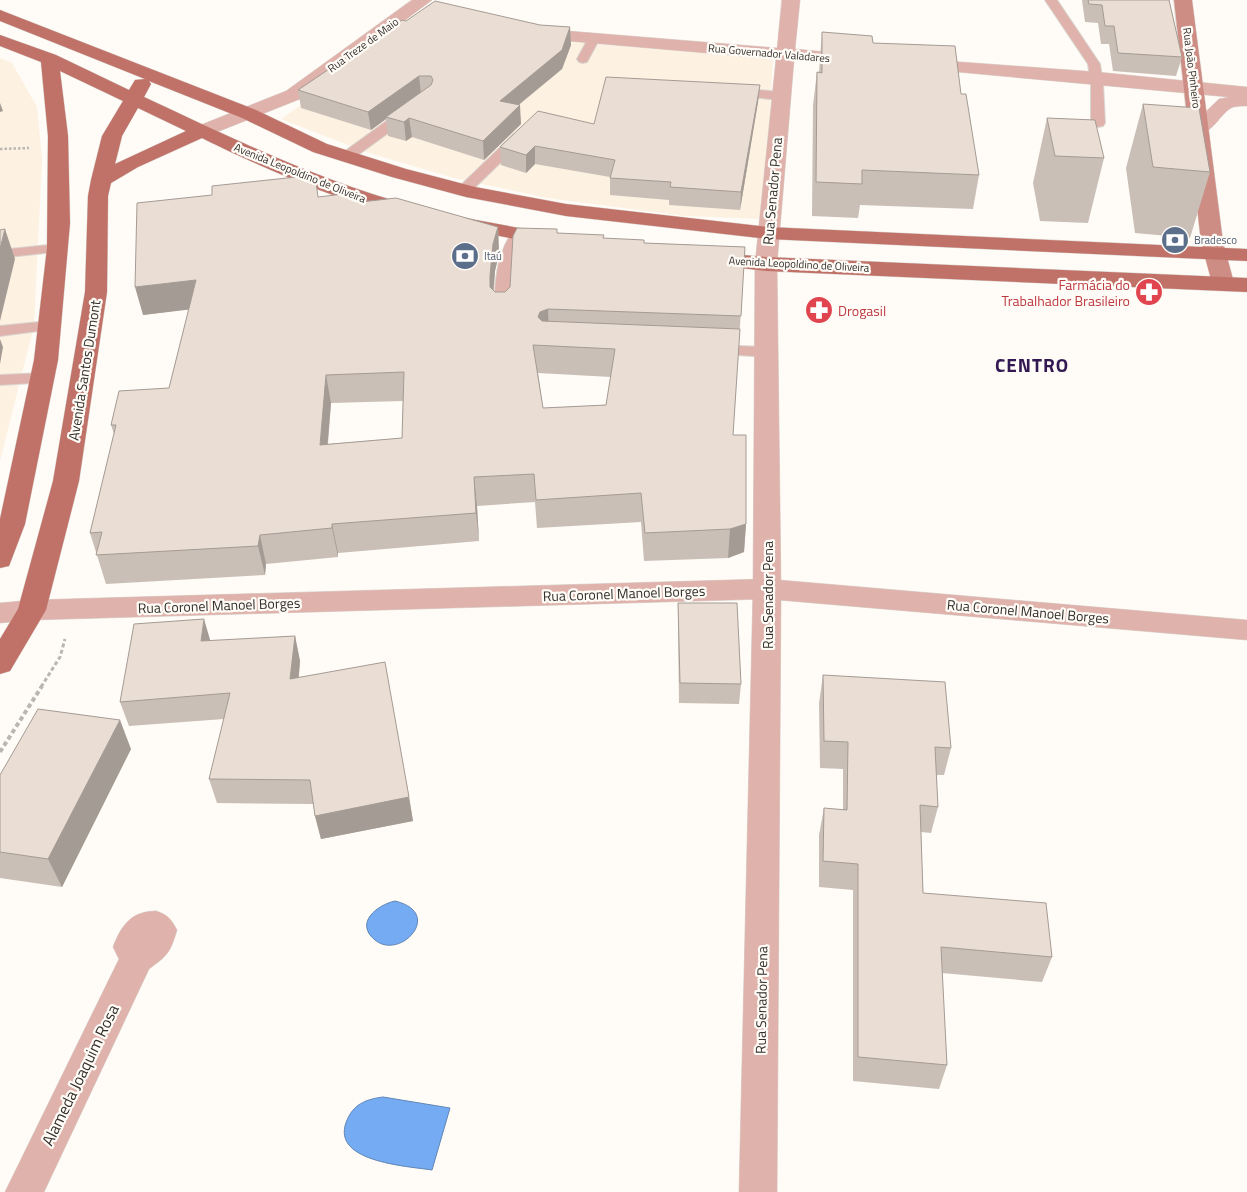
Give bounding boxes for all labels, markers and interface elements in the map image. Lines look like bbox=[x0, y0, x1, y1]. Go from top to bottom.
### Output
street label: Rua Treze de Maio bbox=[324, 14, 402, 76]
street label: Rua João Pinheiro bbox=[1179, 27, 1205, 110]
street label: Rua Governador Valadares bbox=[707, 40, 831, 66]
street label: Rua Senador Pena bbox=[757, 136, 787, 246]
street label: Avenida Leopoldino de Oliveira bbox=[232, 139, 369, 207]
bank icon: Bradesco bbox=[1160, 225, 1190, 255]
place label: Bradesco bbox=[1194, 232, 1237, 248]
bank icon: Itaú bbox=[450, 241, 480, 271]
place label: Itaú bbox=[484, 248, 502, 264]
street label: Avenida Leopoldino de Oliveira bbox=[728, 252, 870, 276]
place label: Farmácia do Trabalhador Brasileiro bbox=[1002, 274, 1130, 311]
pharmacy icon: Farmácia do Trabalhador Brasileiro bbox=[1134, 277, 1164, 307]
pharmacy icon: Drogasil bbox=[804, 295, 834, 325]
street label: Avenida Santos Dumont bbox=[63, 298, 105, 442]
place label: Drogasil bbox=[838, 300, 886, 321]
district label: CENTRO bbox=[995, 350, 1069, 379]
street label: Rua Senador Pena bbox=[757, 541, 778, 649]
street label: Rua Coronel Manoel Borges bbox=[542, 580, 706, 606]
street label: Rua Coronel Manoel Borges bbox=[137, 592, 301, 618]
street label: Rua Coronel Manoel Borges bbox=[946, 593, 1110, 629]
street label: Rua Senador Pena bbox=[750, 946, 772, 1054]
street label: Alameda Joaquim Rosa bbox=[35, 1000, 125, 1150]

